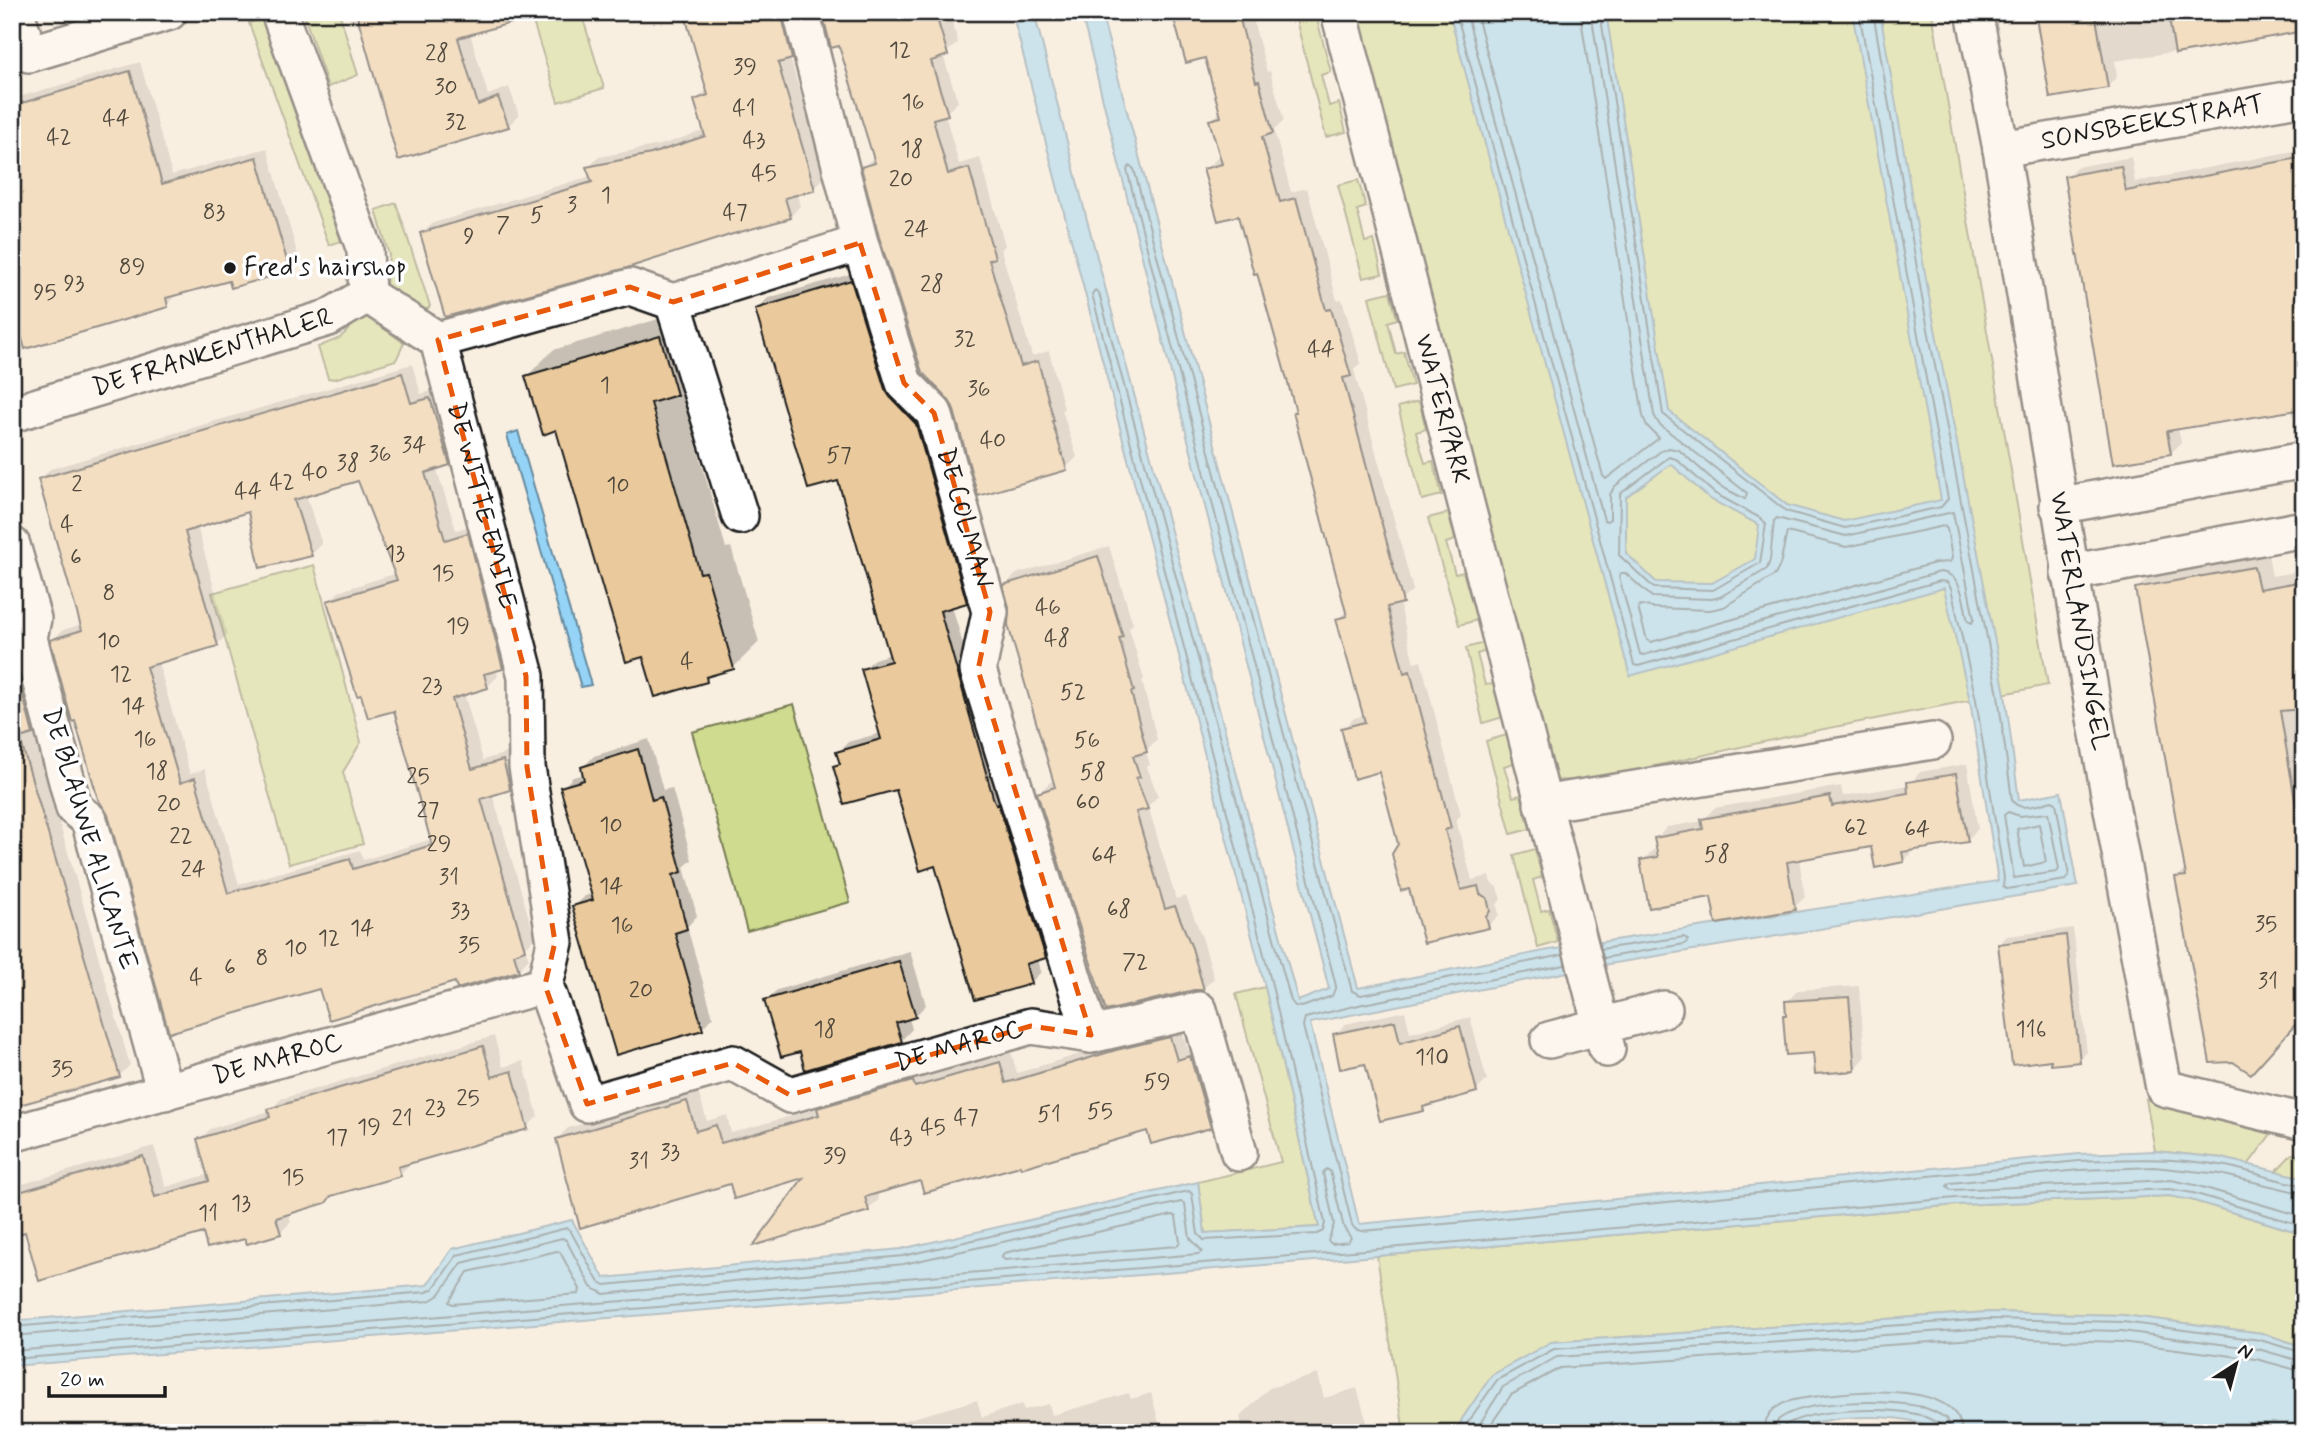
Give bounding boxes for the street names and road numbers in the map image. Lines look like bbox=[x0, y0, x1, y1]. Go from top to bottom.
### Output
street label: SONSBEEKSTRAAT bbox=[2039, 87, 2267, 159]
street label: DE FRANKENTHALER bbox=[88, 300, 337, 406]
street label: WATERPARK bbox=[1406, 331, 1477, 487]
street label: DE WITTE EMILE bbox=[438, 399, 525, 612]
street label: DE COLMAN bbox=[928, 444, 1000, 593]
street label: WATERLANDSINGEL bbox=[2041, 489, 2118, 753]
street label: DE BLAUWE ALICANTE bbox=[33, 704, 145, 974]
street label: DE MAROC bbox=[891, 1012, 1028, 1081]
street label: DE MAROC bbox=[209, 1025, 346, 1094]

